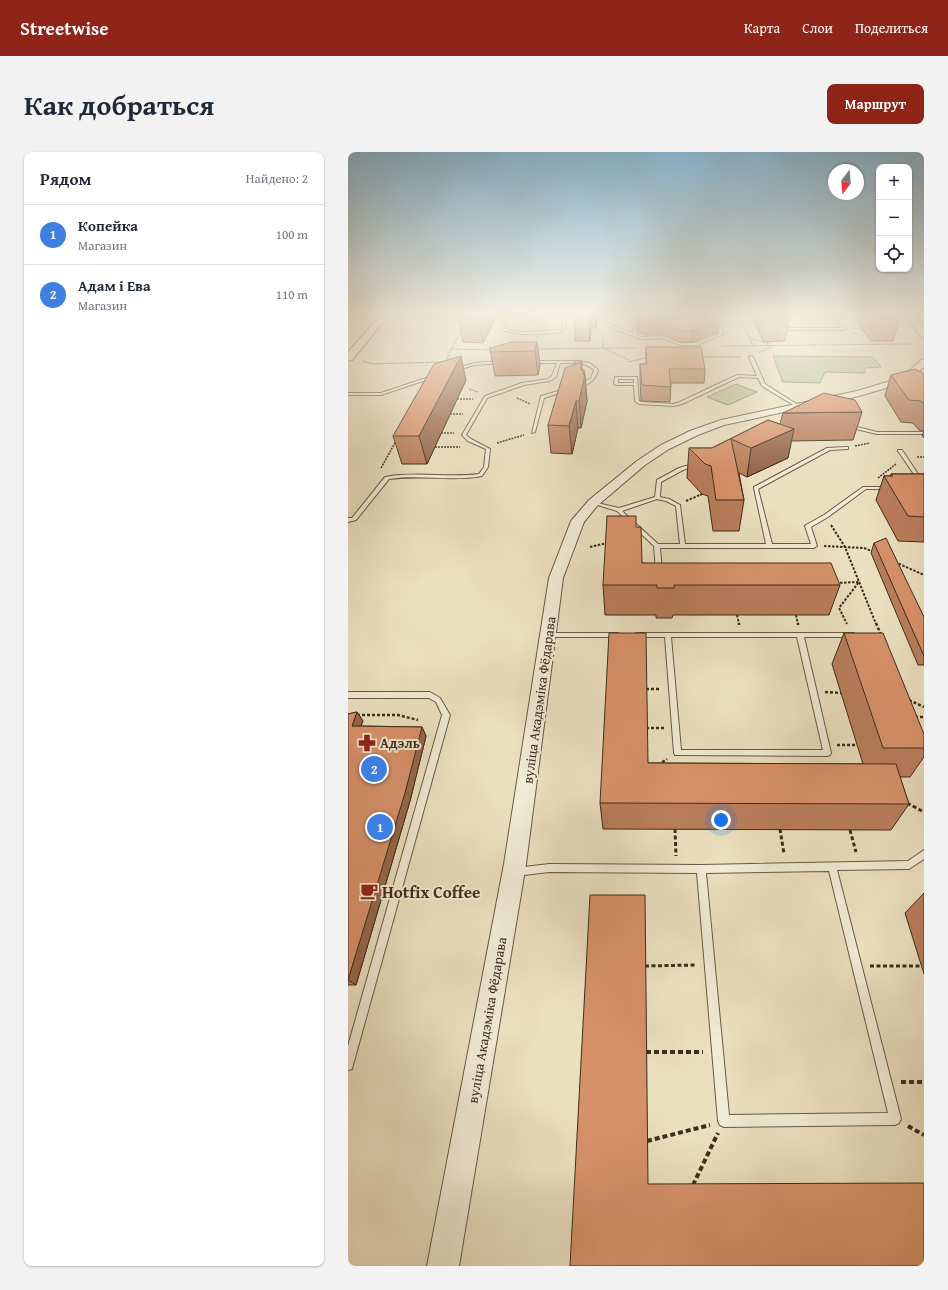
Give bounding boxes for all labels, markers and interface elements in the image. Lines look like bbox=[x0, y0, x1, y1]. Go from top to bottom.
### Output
text: Streetwise bbox=[20, 14, 109, 42]
text: Карта bbox=[744, 18, 780, 38]
text: Слои bbox=[802, 18, 833, 38]
text: Поделиться bbox=[855, 18, 928, 38]
text: Как добраться bbox=[24, 84, 214, 125]
button: Маршрут bbox=[827, 84, 924, 124]
north arrow bbox=[828, 164, 864, 200]
map controls bbox=[876, 164, 912, 272]
button: + bbox=[876, 164, 912, 200]
text: Рядом bbox=[40, 166, 91, 191]
text: Найдено: 2 bbox=[246, 169, 308, 188]
button: − bbox=[876, 200, 912, 236]
text: Копейка bbox=[78, 215, 138, 236]
text: 1 bbox=[50, 225, 56, 244]
text: 100 m bbox=[276, 225, 308, 244]
text: Магазин bbox=[78, 236, 127, 255]
button: locate bbox=[876, 236, 912, 272]
text: Адам і Ева bbox=[78, 275, 151, 296]
text: 2 bbox=[50, 285, 56, 304]
text: 110 m bbox=[276, 285, 308, 304]
text: Магазин bbox=[78, 296, 127, 315]
street label: вуліца Акадэміка Фёдарава bbox=[517, 615, 561, 785]
pharmacy icon: Адэль bbox=[357, 733, 377, 753]
place label: Адэль bbox=[380, 733, 420, 753]
pin: 2 bbox=[361, 754, 387, 784]
your location bbox=[711, 810, 731, 830]
pin: 1 bbox=[367, 812, 393, 842]
place label: Hotfix Coffee bbox=[382, 879, 480, 904]
cafe icon: Hotfix Coffee bbox=[359, 881, 379, 901]
street label: вуліца Акадэміка Фёдарава bbox=[463, 935, 512, 1105]

